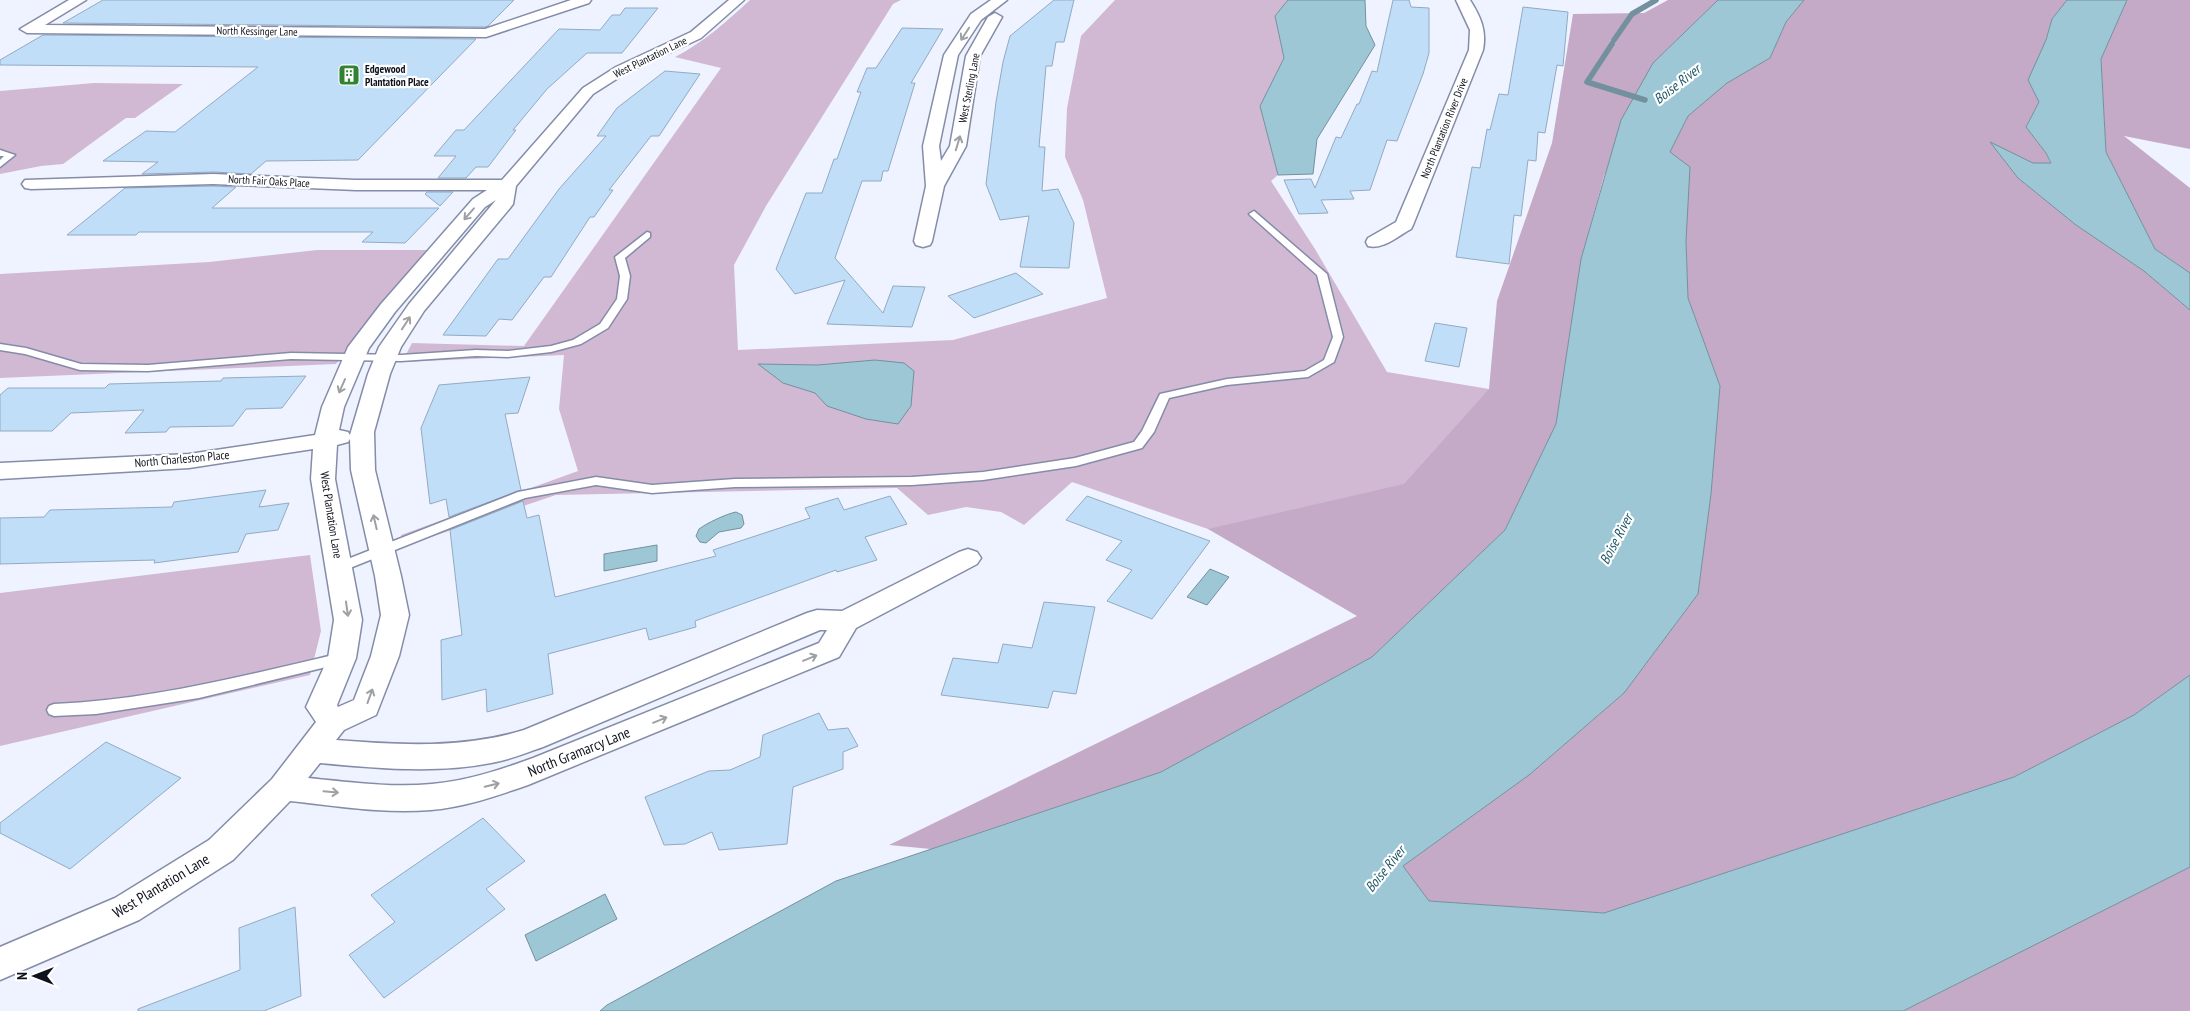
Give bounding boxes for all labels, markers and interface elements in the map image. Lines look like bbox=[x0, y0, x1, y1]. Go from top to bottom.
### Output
street label: North Kessinger Lane bbox=[216, 23, 298, 39]
one-way arrow bbox=[960, 26, 970, 40]
street label: West Plantation Lane bbox=[611, 33, 690, 81]
street label: West Sterling Lane bbox=[955, 51, 983, 124]
water label: Boise River bbox=[1650, 59, 1706, 108]
place label: Edgewood Plantation Place bbox=[365, 62, 429, 89]
building icon: Edgewood Plantation Place bbox=[337, 63, 361, 87]
street label: North Plantation River Drive bbox=[1417, 75, 1471, 180]
one-way arrow bbox=[953, 135, 963, 151]
street label: North Fair Oaks Place bbox=[228, 172, 311, 190]
one-way arrow bbox=[464, 207, 475, 220]
one-way arrow bbox=[401, 316, 411, 330]
one-way arrow bbox=[337, 378, 347, 393]
street label: North Charleston Place bbox=[134, 447, 230, 470]
street label: West Plantation Lane bbox=[317, 470, 346, 559]
water label: Boise River bbox=[1595, 509, 1638, 567]
one-way arrow bbox=[370, 514, 379, 530]
one-way arrow bbox=[342, 601, 352, 617]
one-way arrow bbox=[802, 652, 817, 662]
one-way arrow bbox=[366, 689, 375, 704]
one-way arrow bbox=[652, 714, 667, 724]
street label: North Gramarcy Lane bbox=[525, 722, 633, 781]
one-way arrow bbox=[484, 780, 500, 789]
one-way arrow bbox=[323, 788, 339, 797]
water label: Boise River bbox=[1361, 841, 1410, 896]
street label: West Plantation Lane bbox=[109, 849, 213, 922]
north arrow bbox=[10, 951, 60, 1001]
text: N bbox=[13, 972, 31, 980]

